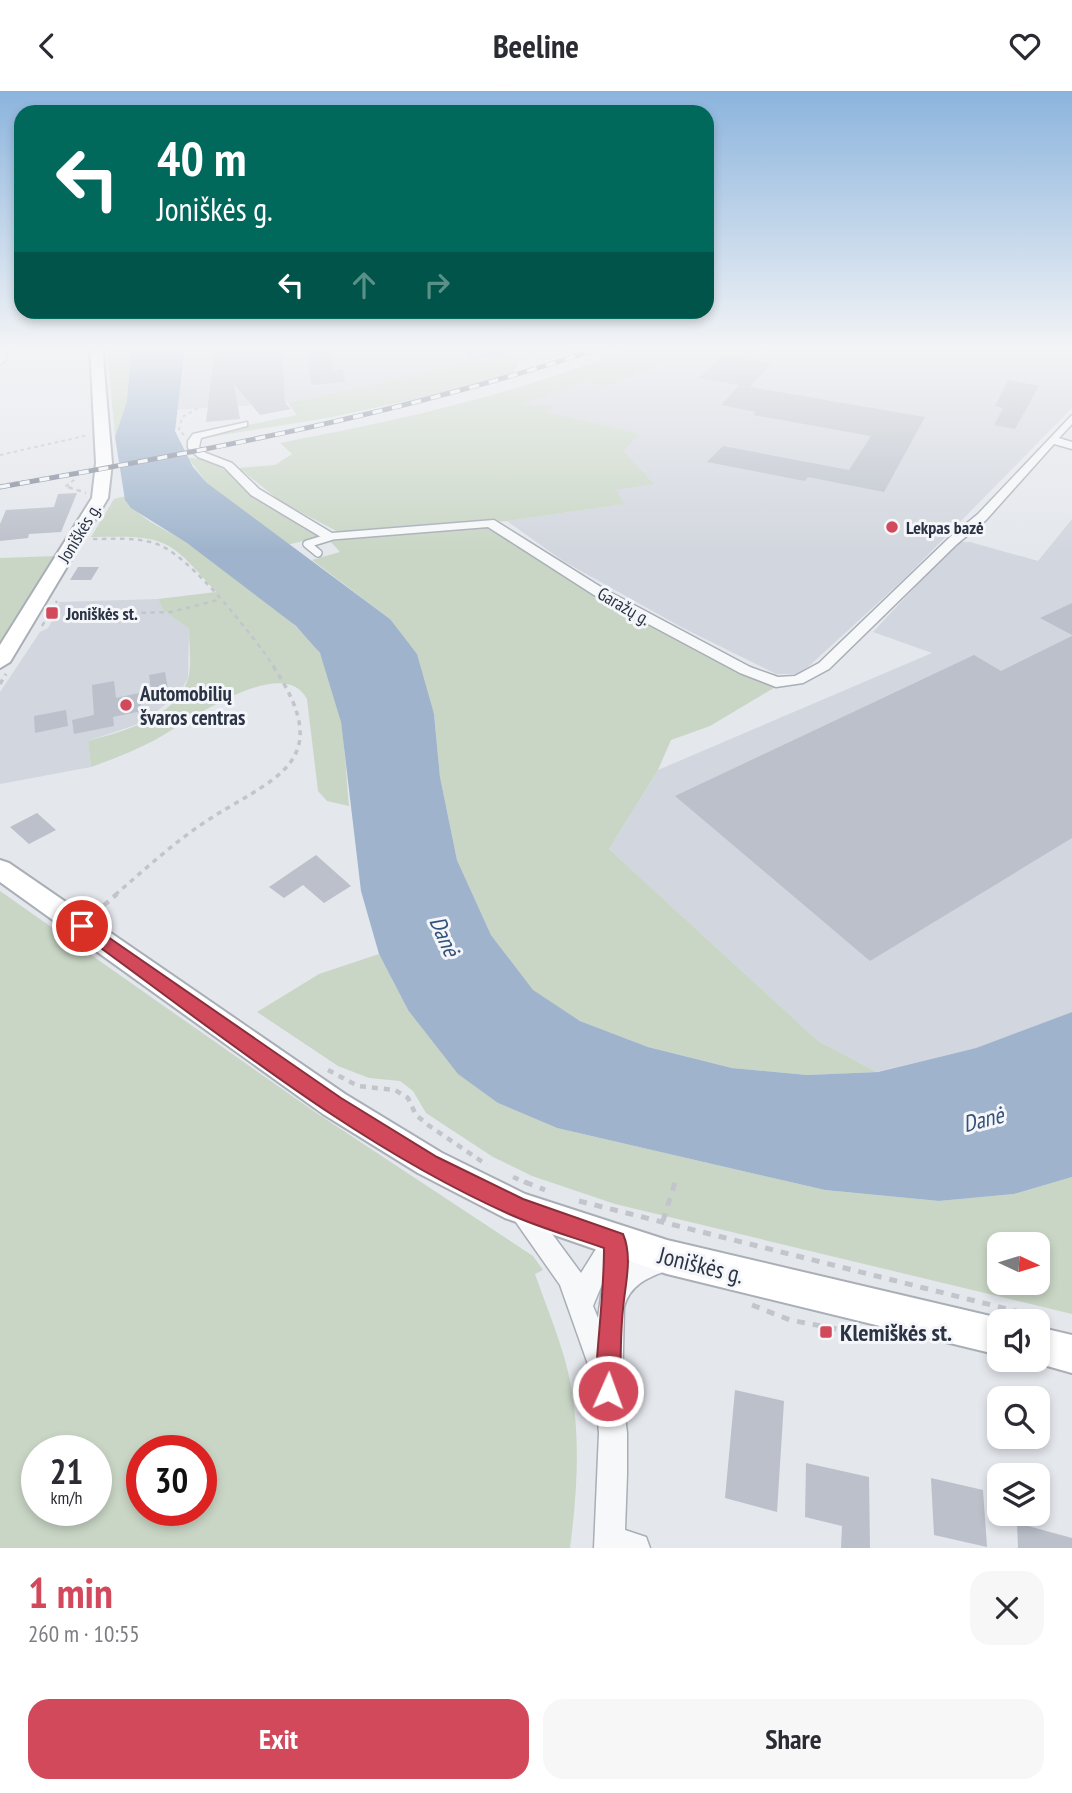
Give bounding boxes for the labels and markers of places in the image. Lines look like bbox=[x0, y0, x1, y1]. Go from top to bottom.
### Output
place label: Lekpas bazė bbox=[906, 516, 984, 539]
marker: Lekpas bazė bbox=[884, 519, 900, 535]
place label: Joniškės st. bbox=[65, 602, 138, 625]
marker: Joniškės st. bbox=[44, 605, 60, 621]
place label: Automobilių švaros centras bbox=[139, 680, 245, 731]
marker: Automobilių švaros centras bbox=[118, 697, 134, 713]
pin bbox=[52, 896, 112, 956]
place label: Klemiškės st. bbox=[840, 1317, 952, 1348]
marker: Klemiškės st. bbox=[818, 1324, 834, 1340]

